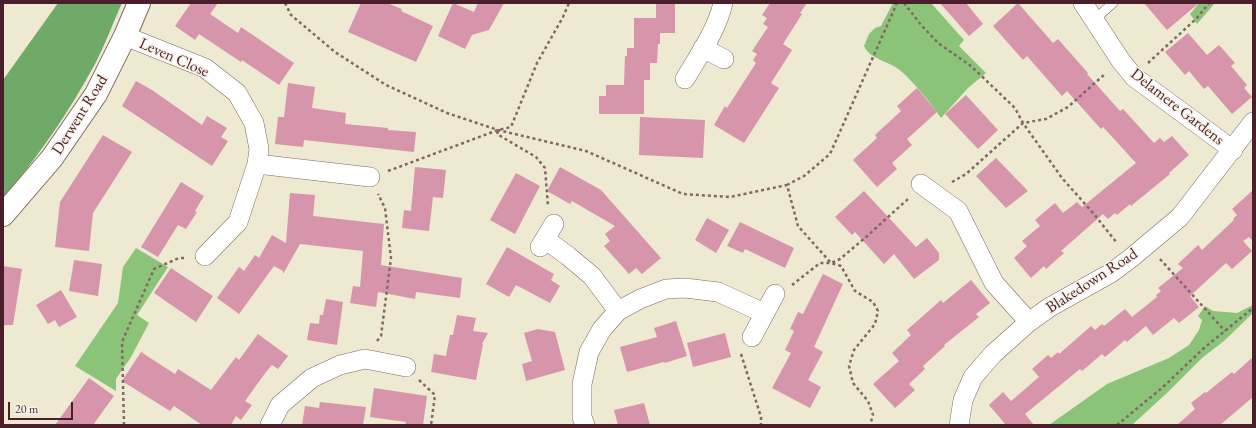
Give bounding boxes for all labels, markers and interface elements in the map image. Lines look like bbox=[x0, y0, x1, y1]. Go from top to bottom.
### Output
street label: Leven Close bbox=[136, 34, 212, 82]
street label: Delamere Gardens bbox=[1126, 65, 1228, 149]
street label: Derwent Road bbox=[48, 71, 112, 159]
street label: Blakedown Road bbox=[1043, 244, 1141, 318]
scale bar bbox=[10, 394, 75, 420]
text: 20 m bbox=[15, 401, 38, 417]

